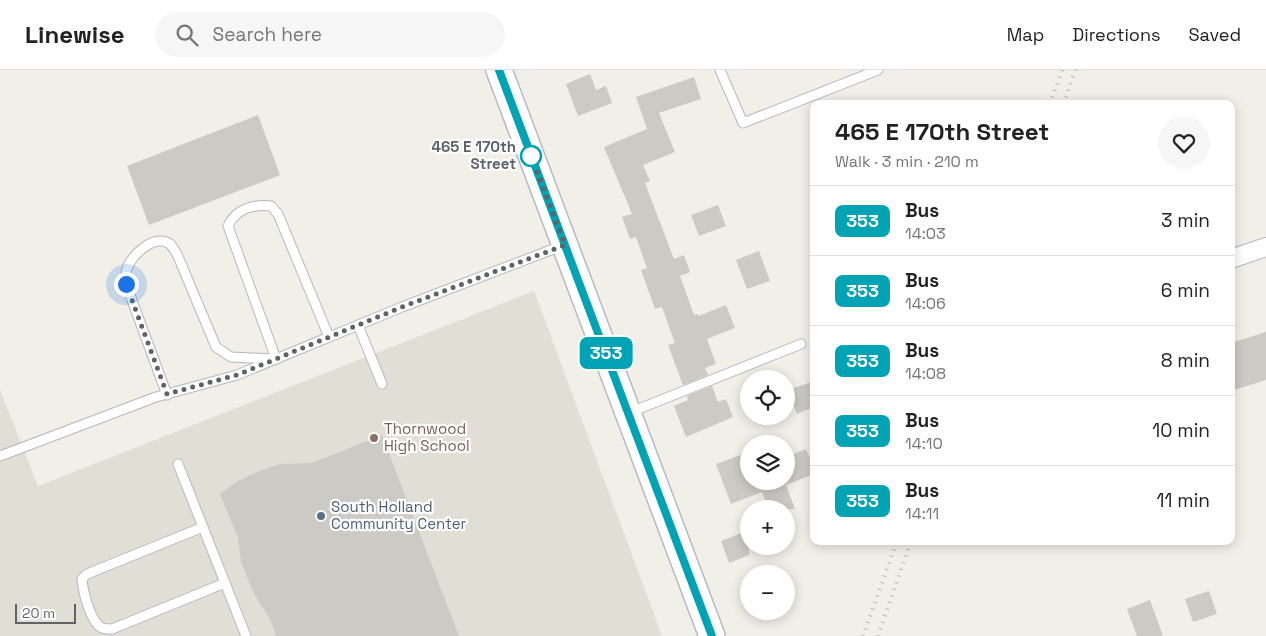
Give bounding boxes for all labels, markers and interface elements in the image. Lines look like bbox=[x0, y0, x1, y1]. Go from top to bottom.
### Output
search box bbox=[155, 12, 505, 57]
text: Linewise bbox=[25, 19, 125, 50]
icon: search bbox=[173, 21, 201, 49]
text: Search here bbox=[213, 22, 322, 47]
text: Map bbox=[1007, 23, 1044, 46]
text: Directions bbox=[1072, 23, 1161, 46]
text: Saved bbox=[1189, 23, 1241, 46]
text: 465 E 170th Street bbox=[835, 116, 1049, 147]
button: heart bbox=[1158, 117, 1210, 169]
place label: 465 E 170th Street bbox=[431, 137, 516, 173]
marker: 465 E 170th Street bbox=[520, 145, 542, 167]
text: Walk · 3 min · 210 m bbox=[835, 151, 979, 172]
text: Bus bbox=[905, 198, 939, 223]
text: 3 min bbox=[1161, 208, 1210, 233]
text: 353 bbox=[846, 209, 879, 232]
text: 14:03 bbox=[905, 223, 946, 244]
text: Bus bbox=[905, 268, 939, 293]
your location bbox=[114, 272, 139, 297]
text: 6 min bbox=[1161, 278, 1210, 303]
text: 353 bbox=[846, 279, 879, 302]
text: 14:06 bbox=[905, 293, 946, 314]
line badge: 353 bbox=[577, 337, 635, 369]
text: Bus bbox=[905, 338, 939, 363]
text: 353 bbox=[590, 341, 622, 364]
text: 8 min bbox=[1161, 348, 1210, 373]
text: 353 bbox=[846, 349, 879, 372]
text: 14:08 bbox=[905, 363, 946, 384]
map controls bbox=[740, 370, 795, 620]
button: locate bbox=[740, 370, 795, 425]
text: Bus bbox=[905, 408, 939, 433]
text: 10 min bbox=[1152, 418, 1210, 443]
place label: Thornwood High School bbox=[384, 419, 470, 455]
text: 353 bbox=[846, 419, 879, 442]
marker: Thornwood High School bbox=[368, 432, 380, 444]
text: 14:10 bbox=[905, 433, 943, 454]
button: layers bbox=[740, 435, 795, 490]
text: Bus bbox=[905, 478, 939, 503]
text: 11 min bbox=[1157, 488, 1210, 513]
text: 353 bbox=[846, 489, 879, 512]
place label: South Holland Community Center bbox=[331, 497, 467, 533]
button: + bbox=[740, 500, 795, 555]
text: 14:11 bbox=[905, 503, 939, 524]
marker: South Holland Community Center bbox=[315, 510, 327, 522]
button: − bbox=[740, 565, 795, 620]
scale bar bbox=[15, 601, 76, 624]
text: 20 m bbox=[22, 604, 55, 622]

